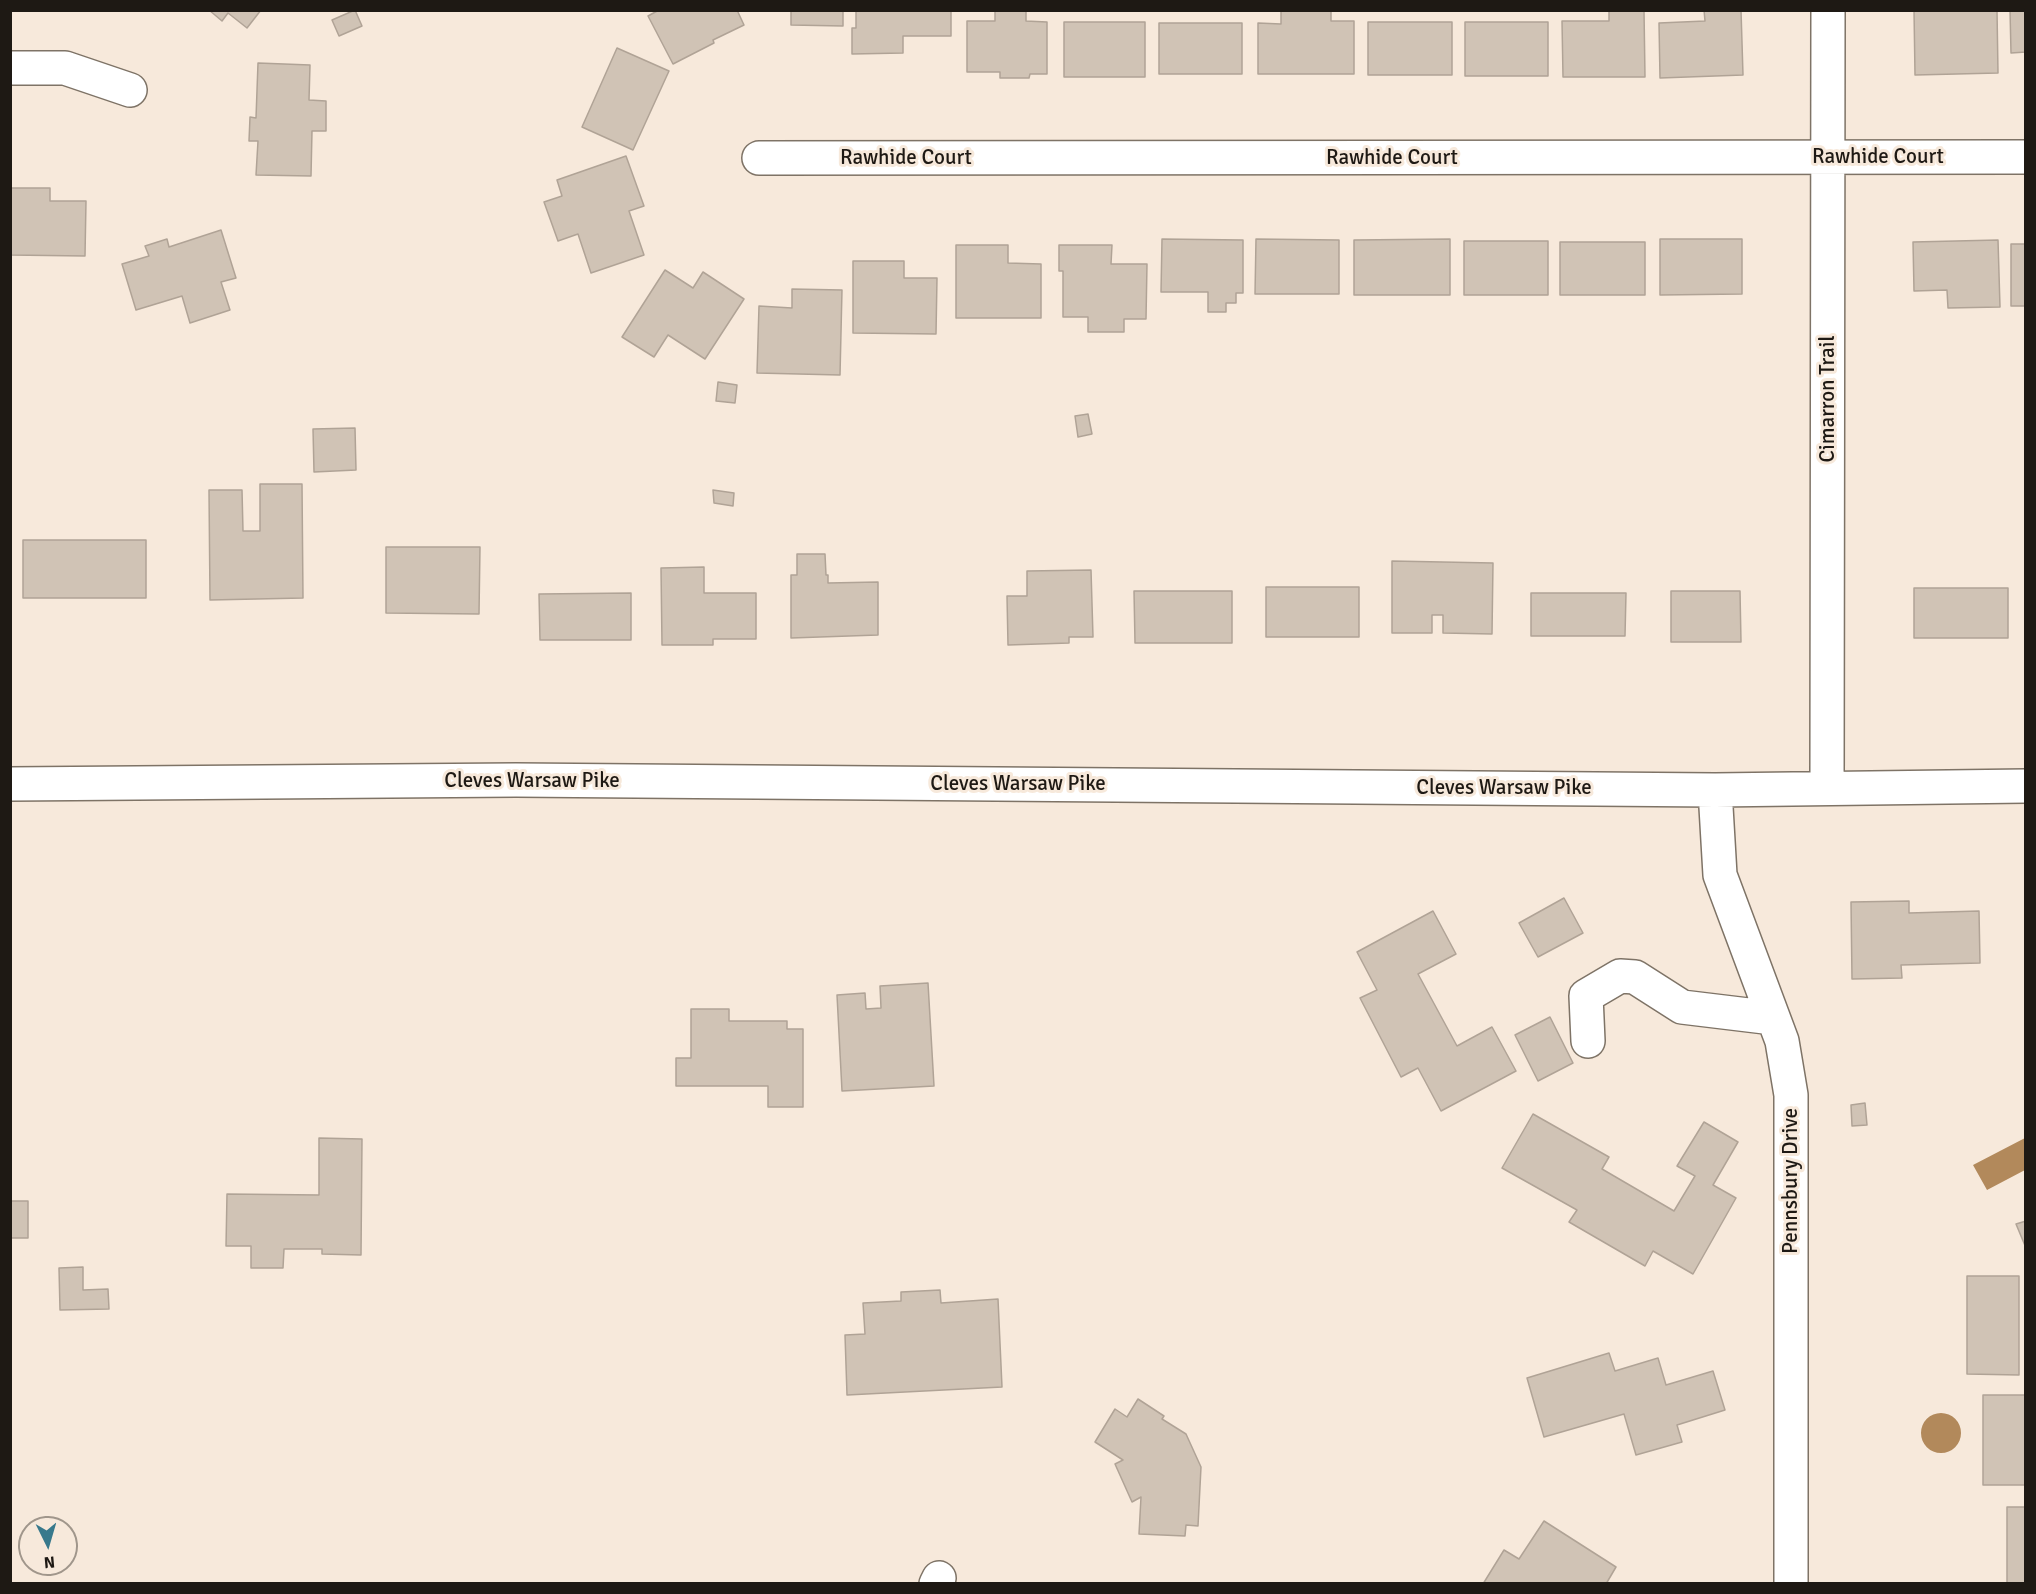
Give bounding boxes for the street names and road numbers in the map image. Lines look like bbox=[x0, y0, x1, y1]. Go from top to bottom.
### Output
street label: Rawhide Court bbox=[1812, 144, 1944, 170]
street label: Rawhide Court bbox=[840, 145, 972, 171]
street label: Rawhide Court bbox=[1326, 145, 1458, 171]
street label: Cimarron Trail bbox=[1815, 335, 1841, 463]
street label: Cleves Warsaw Pike bbox=[444, 768, 620, 794]
street label: Cleves Warsaw Pike bbox=[930, 771, 1106, 797]
street label: Cleves Warsaw Pike bbox=[1416, 775, 1592, 801]
street label: Pennsbury Drive bbox=[1778, 1108, 1804, 1254]

